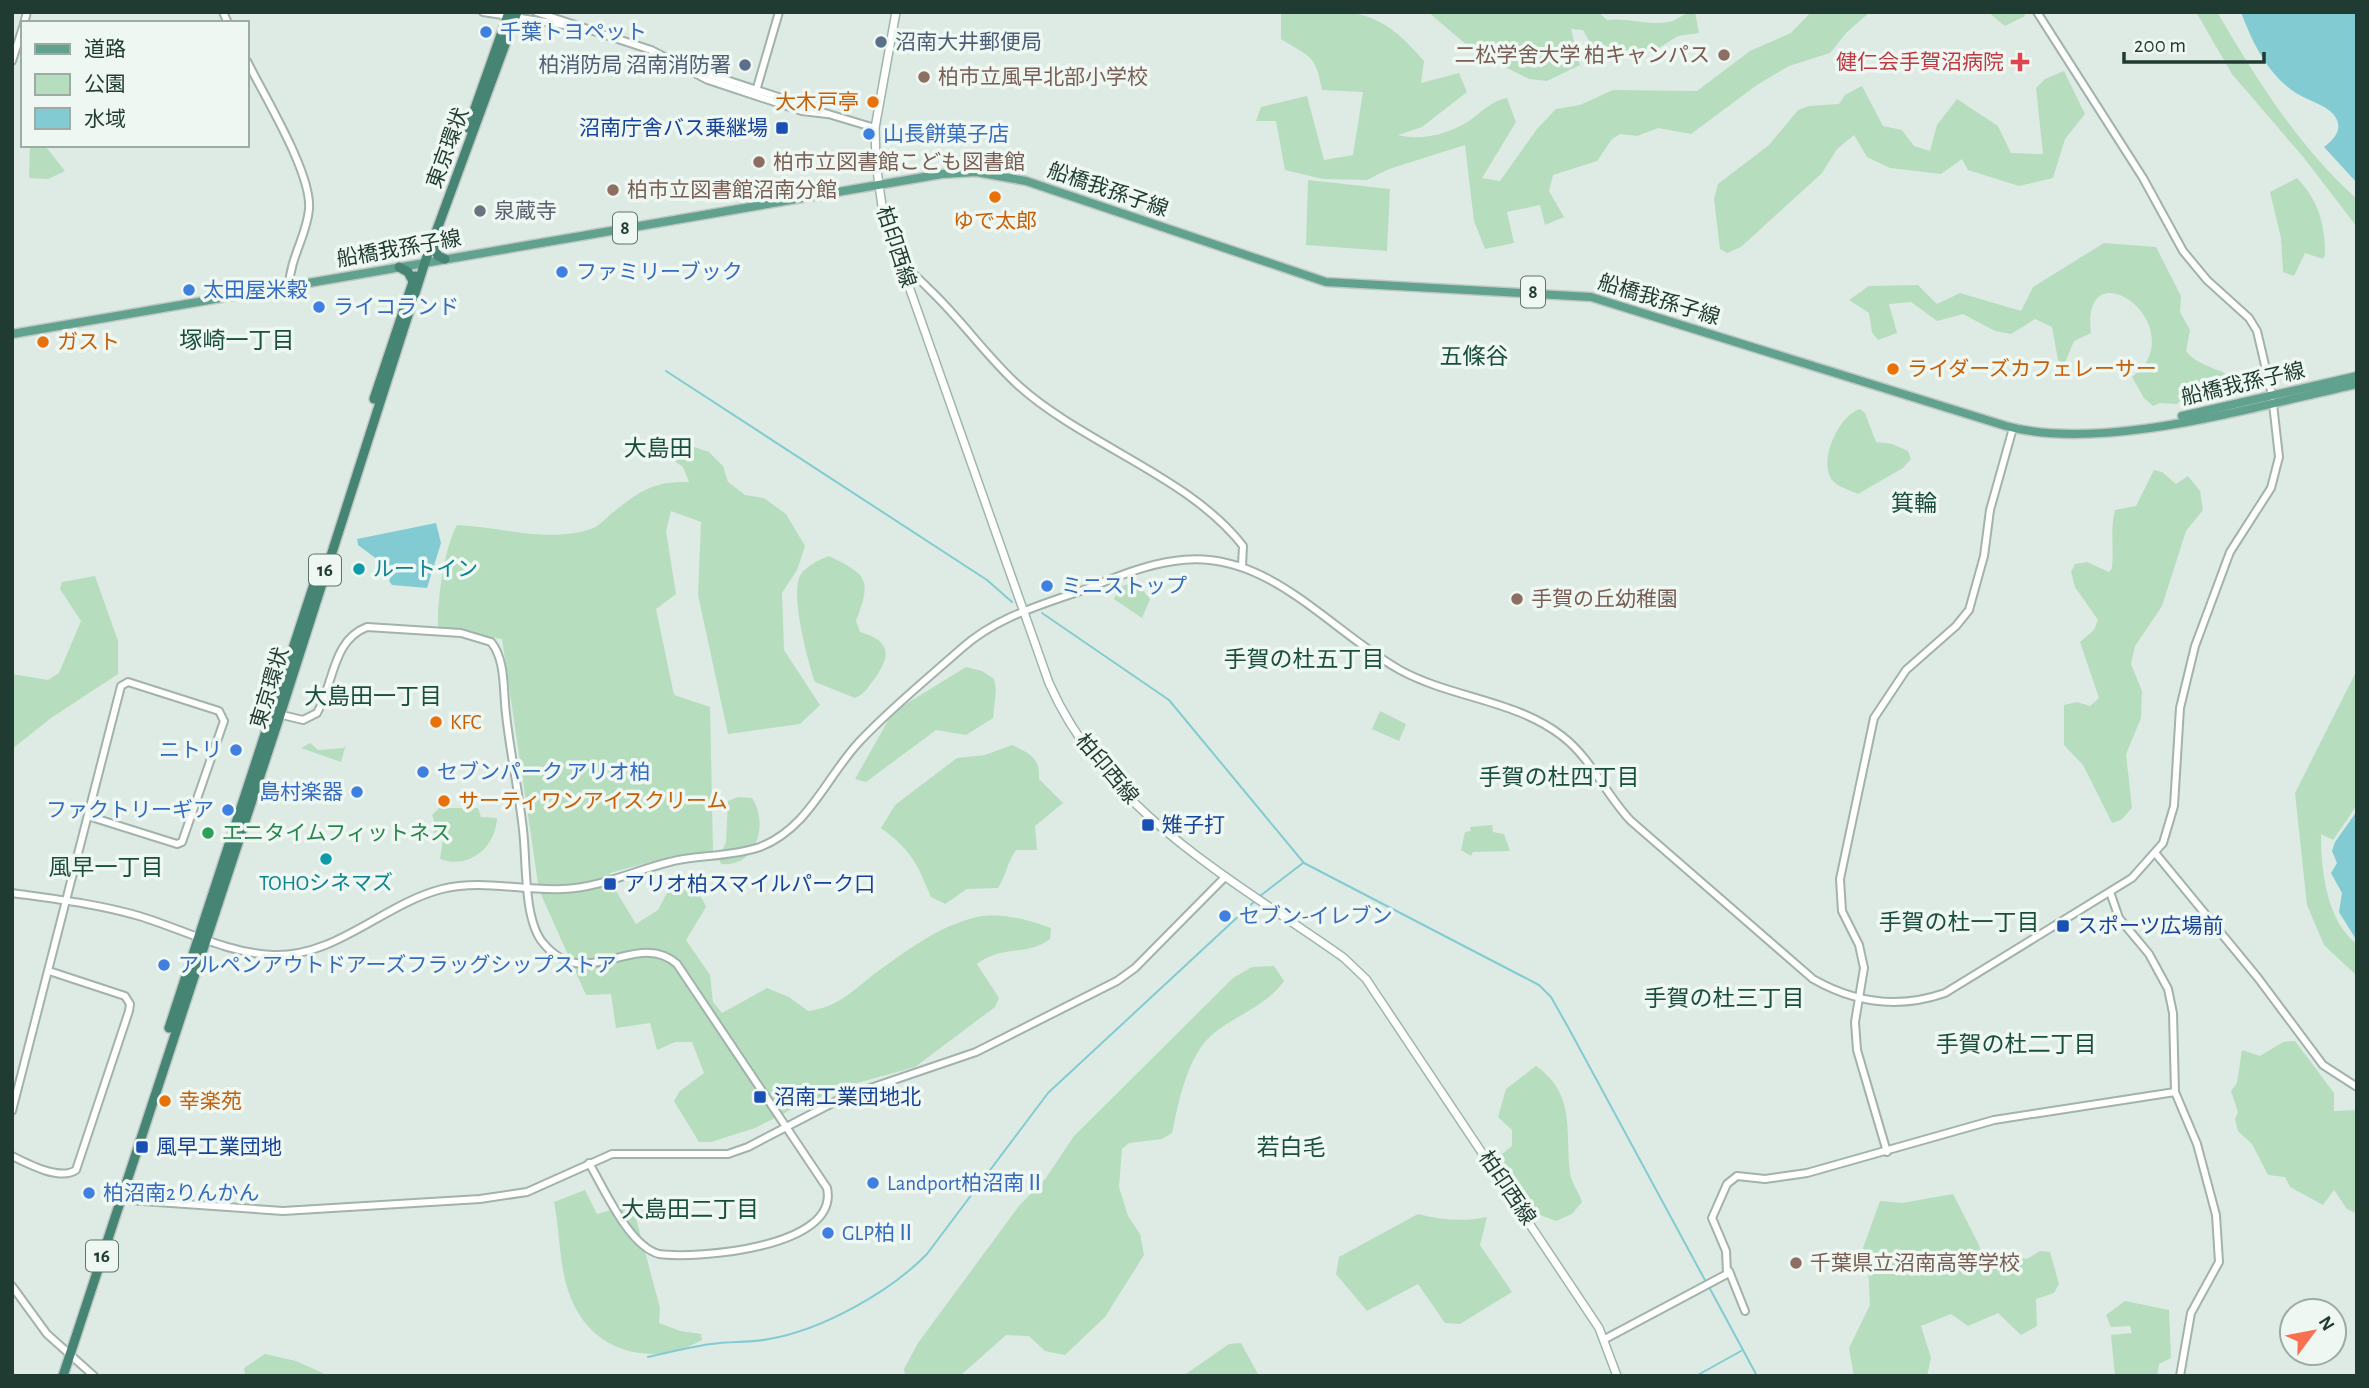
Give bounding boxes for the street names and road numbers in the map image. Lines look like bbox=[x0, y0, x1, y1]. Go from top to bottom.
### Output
street label: 東京環状 bbox=[423, 105, 472, 191]
street label: 船橋我孫子線 bbox=[1045, 159, 1171, 220]
street label: 柏印西線 bbox=[873, 204, 920, 290]
road number: 8 bbox=[613, 212, 637, 244]
street label: 船橋我孫子線 bbox=[335, 227, 463, 270]
street label: 船橋我孫子線 bbox=[1596, 271, 1723, 328]
road number: 8 bbox=[1521, 276, 1545, 308]
street label: 船橋我孫子線 bbox=[2179, 359, 2307, 408]
road number: 16 bbox=[309, 554, 341, 586]
street label: 東京環状 bbox=[247, 644, 292, 731]
street label: 柏印西線 bbox=[1072, 729, 1143, 808]
street label: 柏印西線 bbox=[1475, 1147, 1540, 1229]
road number: 16 bbox=[86, 1240, 118, 1272]

